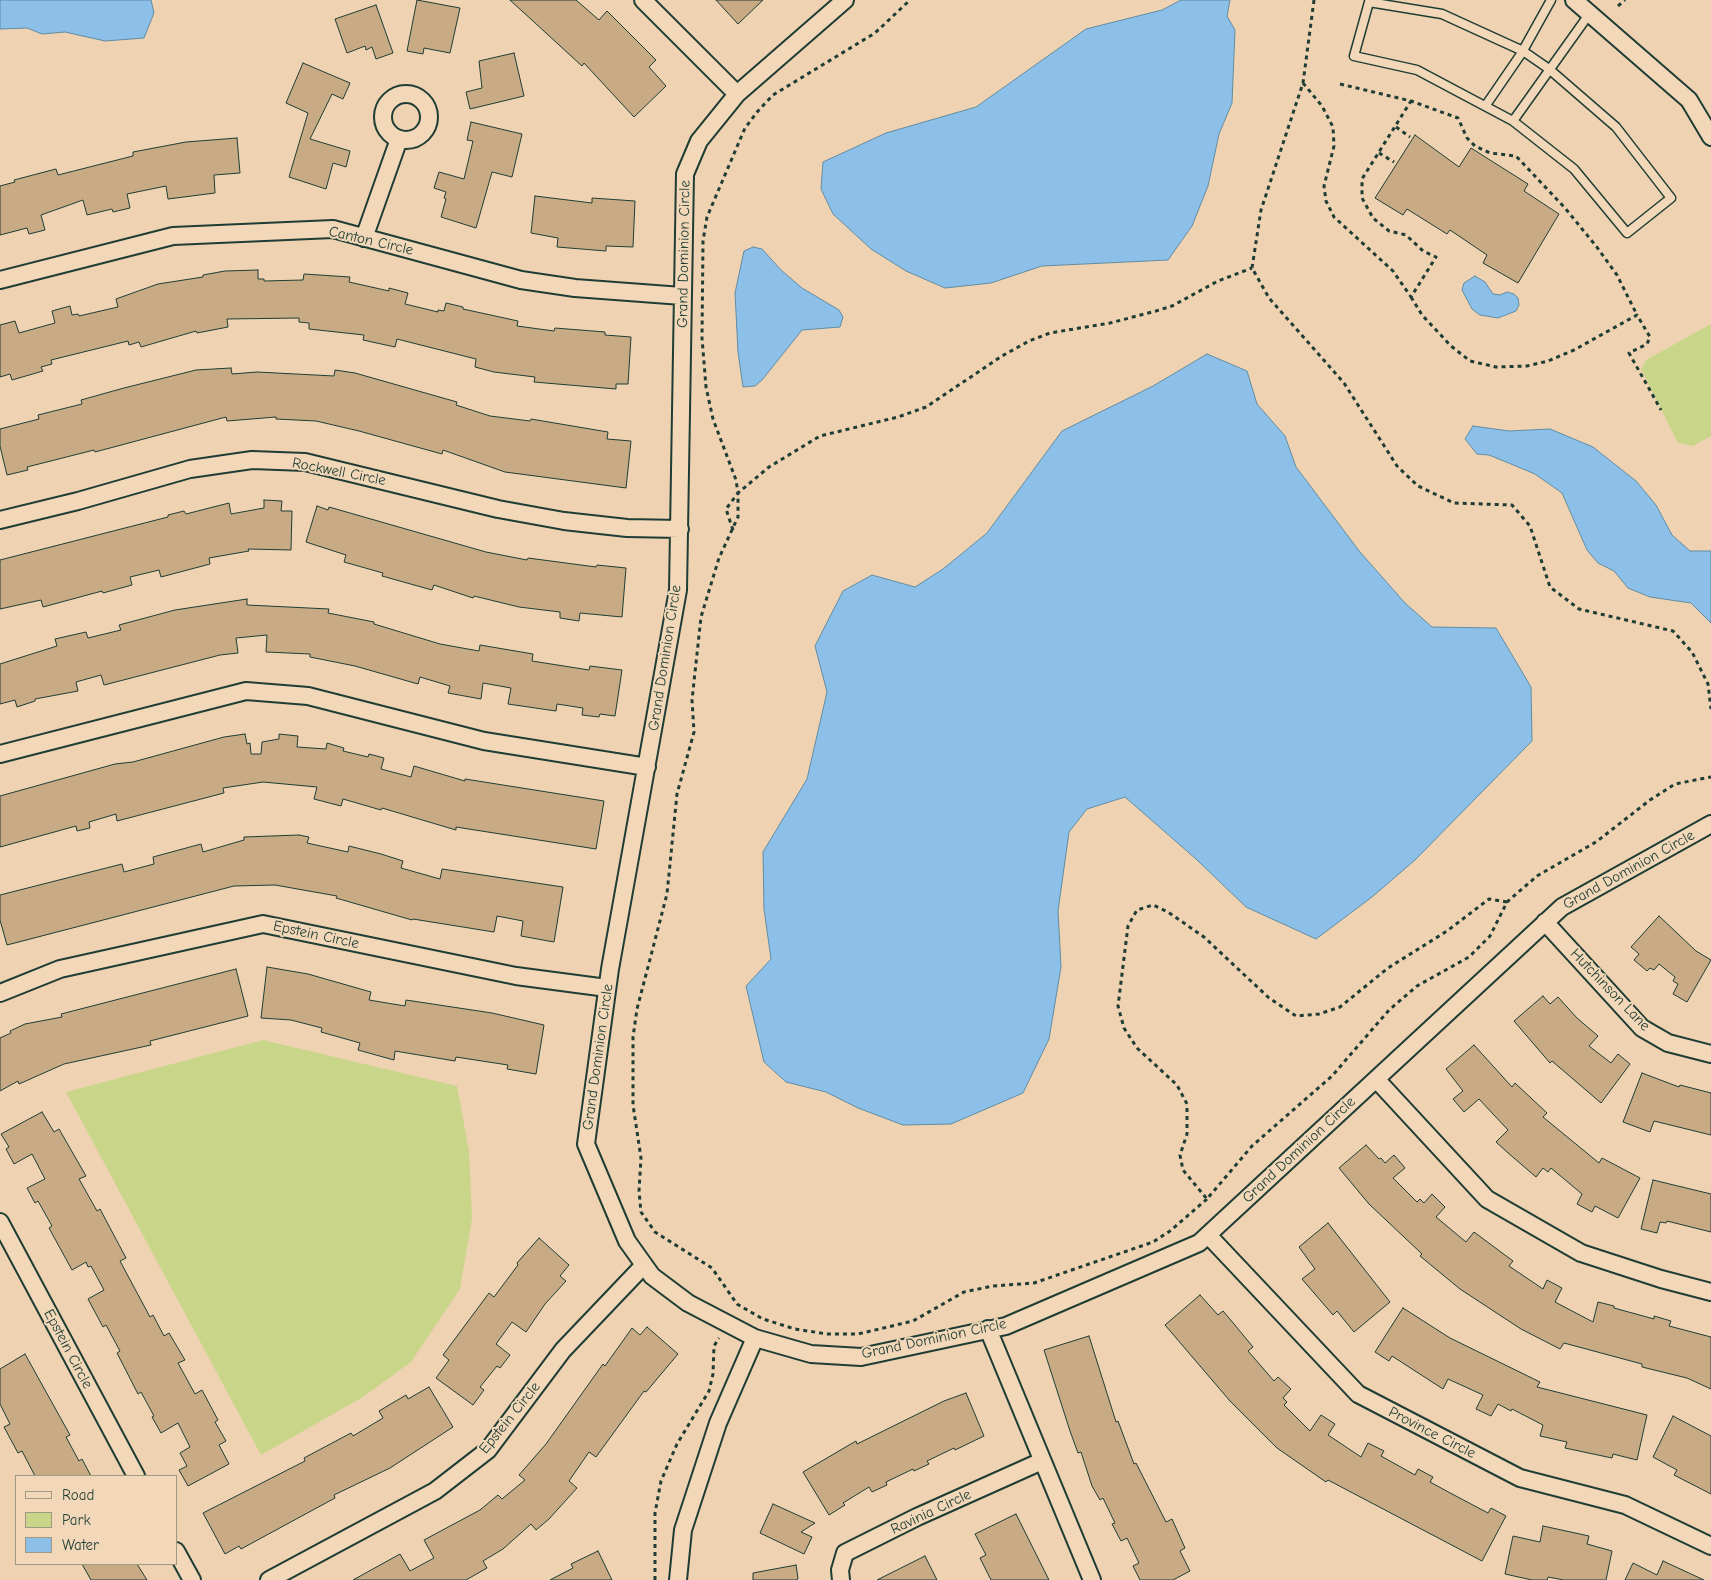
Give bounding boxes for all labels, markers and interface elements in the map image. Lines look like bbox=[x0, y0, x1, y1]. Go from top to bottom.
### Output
street label: Grand Dominion Circle bbox=[674, 180, 694, 328]
street label: Canton Circle bbox=[327, 223, 415, 259]
street label: Rockwell Circle bbox=[291, 454, 387, 490]
street label: Grand Dominion Circle bbox=[645, 584, 685, 732]
street label: Grand Dominion Circle bbox=[1560, 826, 1698, 914]
street label: Epstein Circle bbox=[271, 917, 361, 953]
street label: Hutchinson Lane bbox=[1566, 945, 1654, 1035]
street label: Grand Dominion Circle bbox=[579, 983, 617, 1131]
street label: Grand Dominion Circle bbox=[1239, 1093, 1359, 1207]
street label: Epstein Circle bbox=[40, 1306, 96, 1392]
street label: Grand Dominion Circle bbox=[860, 1315, 1008, 1363]
street label: Epstein Circle bbox=[476, 1378, 544, 1458]
street label: Province Circle bbox=[1385, 1403, 1479, 1463]
legend bbox=[15, 1475, 178, 1565]
text: Road bbox=[62, 1486, 94, 1504]
street label: Ravinia Circle bbox=[888, 1486, 974, 1538]
text: Park bbox=[62, 1511, 91, 1529]
text: Water bbox=[62, 1536, 99, 1554]

